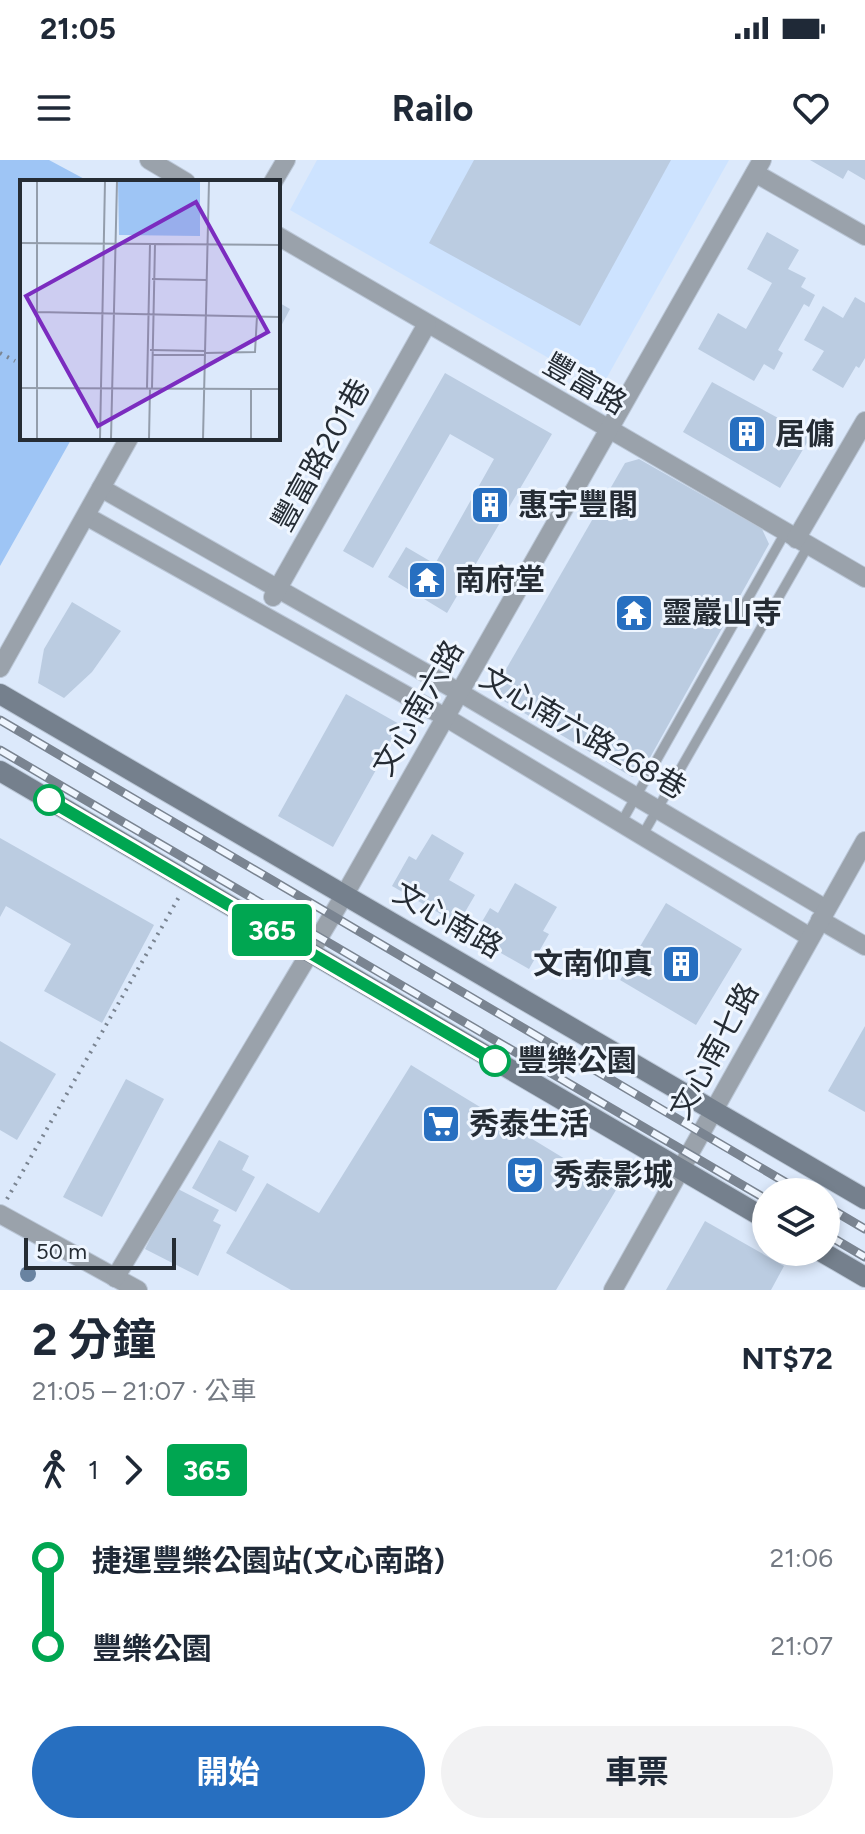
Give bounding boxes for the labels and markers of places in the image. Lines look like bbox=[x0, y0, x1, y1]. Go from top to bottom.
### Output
building icon: 居傭 bbox=[726, 413, 768, 455]
place label: 居傭 bbox=[775, 415, 835, 452]
building icon: 惠宇豐閣 bbox=[469, 484, 511, 526]
place label: 惠宇豐閣 bbox=[518, 486, 638, 523]
temple icon: 南府堂 bbox=[406, 559, 448, 601]
place label: 南府堂 bbox=[455, 561, 545, 598]
temple icon: 靈巖山寺 bbox=[613, 592, 655, 634]
place label: 靈巖山寺 bbox=[662, 594, 782, 631]
unlabelled marker bbox=[34, 785, 64, 815]
building icon: 文南仰真 bbox=[660, 943, 702, 985]
place label: 文南仰真 bbox=[533, 945, 653, 982]
place label: 豐樂公園 bbox=[517, 1042, 637, 1079]
marker: 豐樂公園 bbox=[480, 1046, 510, 1076]
supermarket icon: 秀泰生活 bbox=[420, 1103, 462, 1145]
place label: 秀泰生活 bbox=[469, 1105, 589, 1142]
theatre icon: 秀泰影城 bbox=[504, 1154, 546, 1196]
place label: 秀泰影城 bbox=[553, 1156, 673, 1193]

